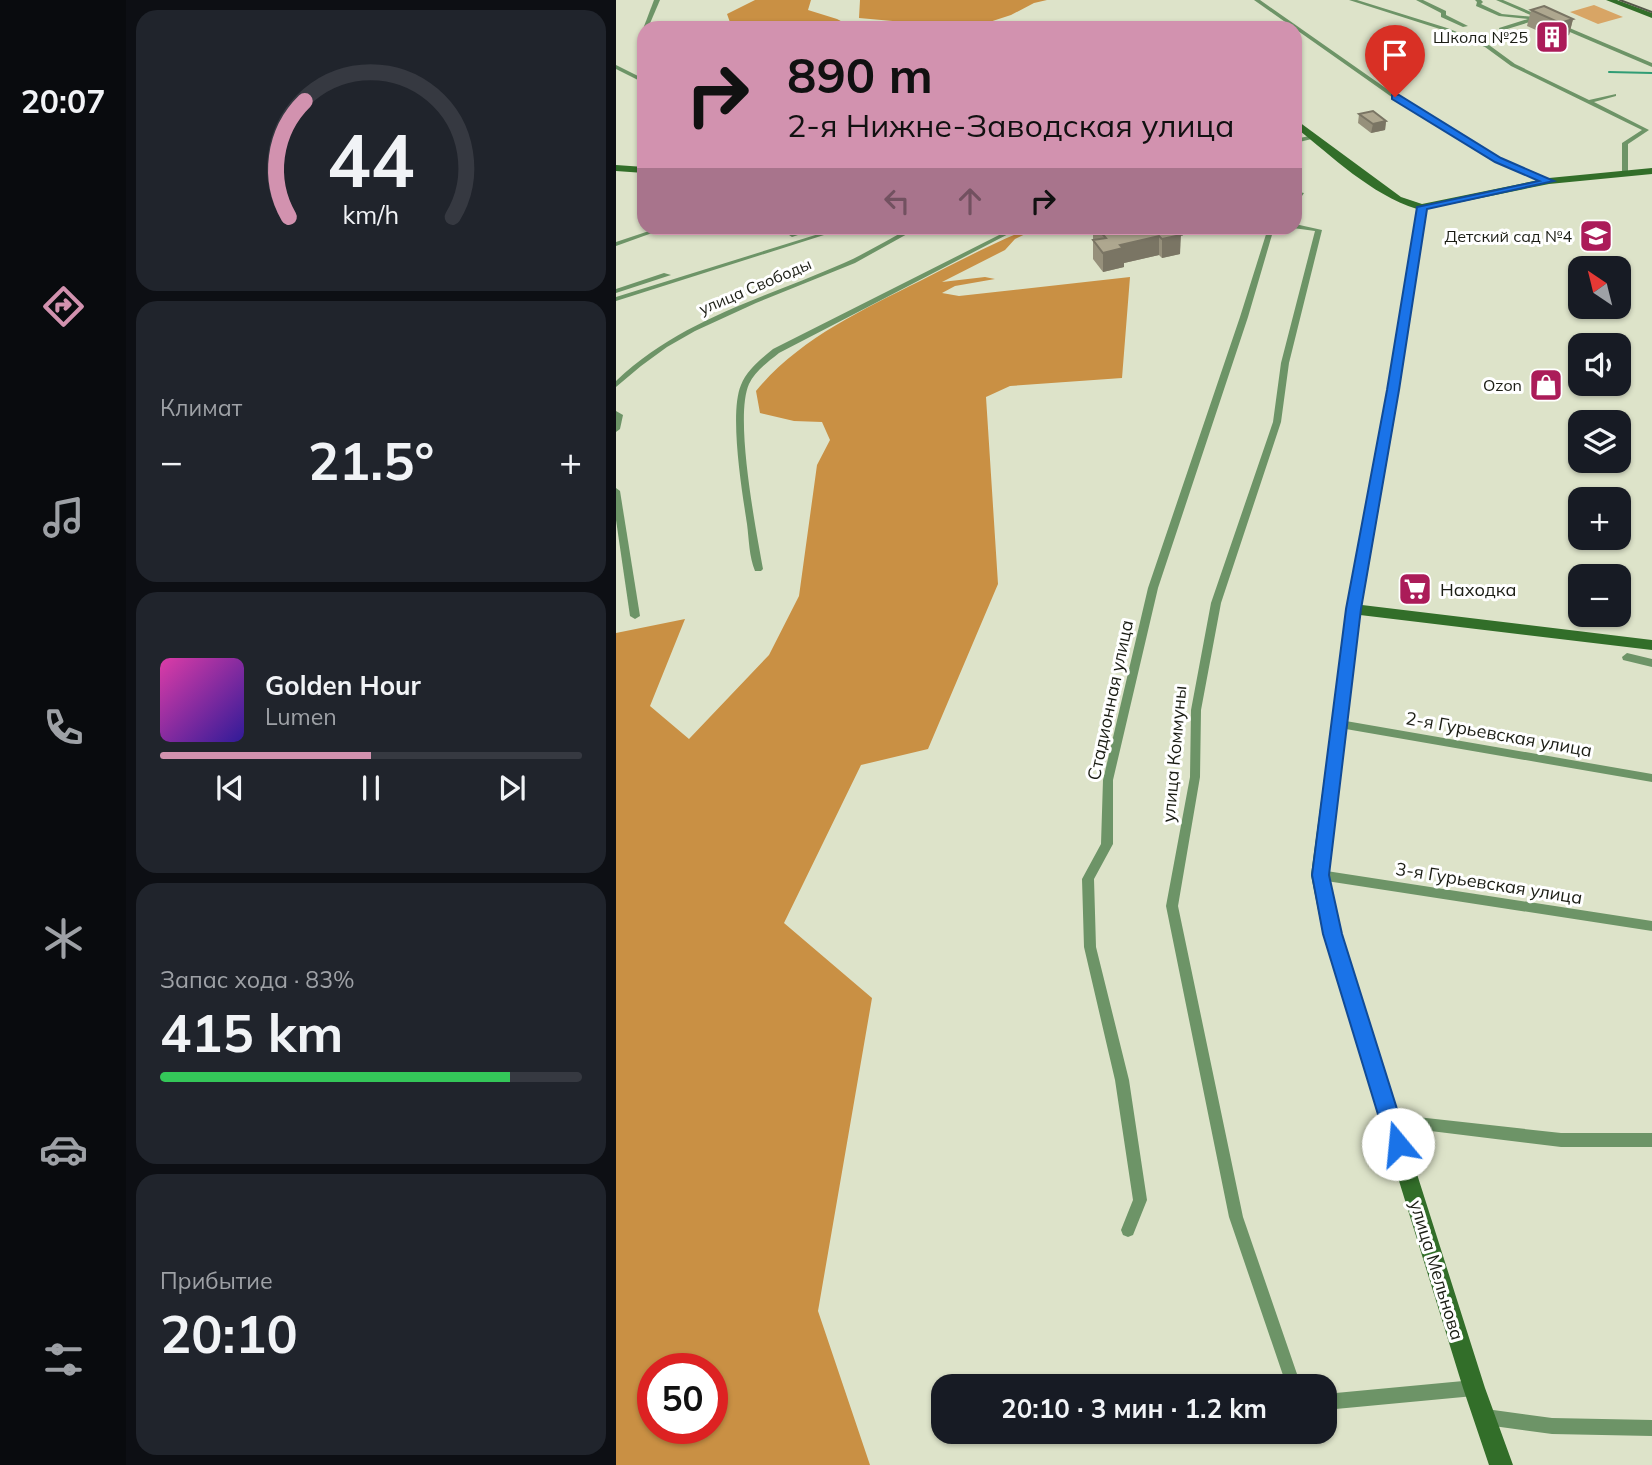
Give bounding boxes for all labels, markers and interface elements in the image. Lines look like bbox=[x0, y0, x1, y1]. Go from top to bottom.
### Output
building icon: Школа №25 bbox=[1533, 18, 1571, 56]
pin bbox=[1365, 25, 1425, 97]
place label: Школа №25 bbox=[1433, 27, 1528, 47]
icon: arrive bbox=[1376, 36, 1414, 74]
text: 890 m bbox=[787, 44, 933, 105]
icon: right bbox=[672, 49, 763, 140]
text: 20:07 bbox=[21, 81, 105, 121]
text: 2-я Нижне-Заводская улица bbox=[787, 105, 1235, 145]
text: 44 bbox=[327, 114, 415, 205]
icon: left bbox=[878, 182, 916, 220]
icon: ahead bbox=[951, 182, 989, 220]
icon: right bbox=[1024, 182, 1062, 220]
text: km/h bbox=[343, 198, 399, 229]
school or university icon: Детский сад №4 bbox=[1577, 217, 1615, 255]
place label: Детский сад №4 bbox=[1444, 226, 1572, 246]
street label: улица Свободы bbox=[696, 253, 814, 319]
north arrow bbox=[1568, 256, 1631, 318]
map controls bbox=[1568, 256, 1631, 627]
icon: directions bbox=[39, 282, 88, 331]
button: sound bbox=[1568, 333, 1631, 396]
shop icon: Ozon bbox=[1527, 366, 1565, 404]
place label: Ozon bbox=[1483, 375, 1522, 395]
text: Климат bbox=[160, 393, 242, 422]
button: layers bbox=[1568, 410, 1631, 473]
text: 21.5° bbox=[308, 428, 434, 493]
text: − bbox=[160, 437, 183, 485]
text: + bbox=[559, 437, 582, 485]
button: + bbox=[1568, 487, 1631, 550]
icon: music bbox=[39, 493, 88, 542]
button: − bbox=[1568, 564, 1631, 627]
supermarket icon: Находка bbox=[1396, 570, 1434, 608]
place label: Находка bbox=[1440, 578, 1516, 601]
street label: Стадионная улица bbox=[1082, 618, 1138, 782]
text: Golden Hour bbox=[265, 669, 421, 702]
street label: улица Коммуны bbox=[1157, 685, 1191, 823]
text: Lumen bbox=[265, 702, 337, 731]
icon: phone bbox=[39, 703, 88, 752]
street label: 2-я Гурьевская улица bbox=[1404, 706, 1594, 762]
icon: previous bbox=[211, 769, 249, 807]
icon: pause bbox=[352, 769, 390, 807]
icon: next bbox=[493, 769, 531, 807]
street label: 3-я Гурьевская улица bbox=[1394, 857, 1584, 909]
icon: climate bbox=[39, 914, 88, 963]
text: Запас хода · 83% bbox=[160, 965, 355, 994]
text: 415 km bbox=[160, 1000, 343, 1065]
position arrow bbox=[1361, 1107, 1435, 1181]
icon: car bbox=[39, 1125, 88, 1174]
street label: улица Мельнова bbox=[1405, 1197, 1469, 1343]
text: Прибытие bbox=[160, 1266, 273, 1295]
text: 20:10 bbox=[160, 1301, 298, 1366]
icon: filters bbox=[39, 1335, 88, 1384]
speed limit sign: 50 bbox=[637, 1353, 728, 1444]
text: 20:10 · 3 мин · 1.2 km bbox=[1001, 1392, 1267, 1425]

